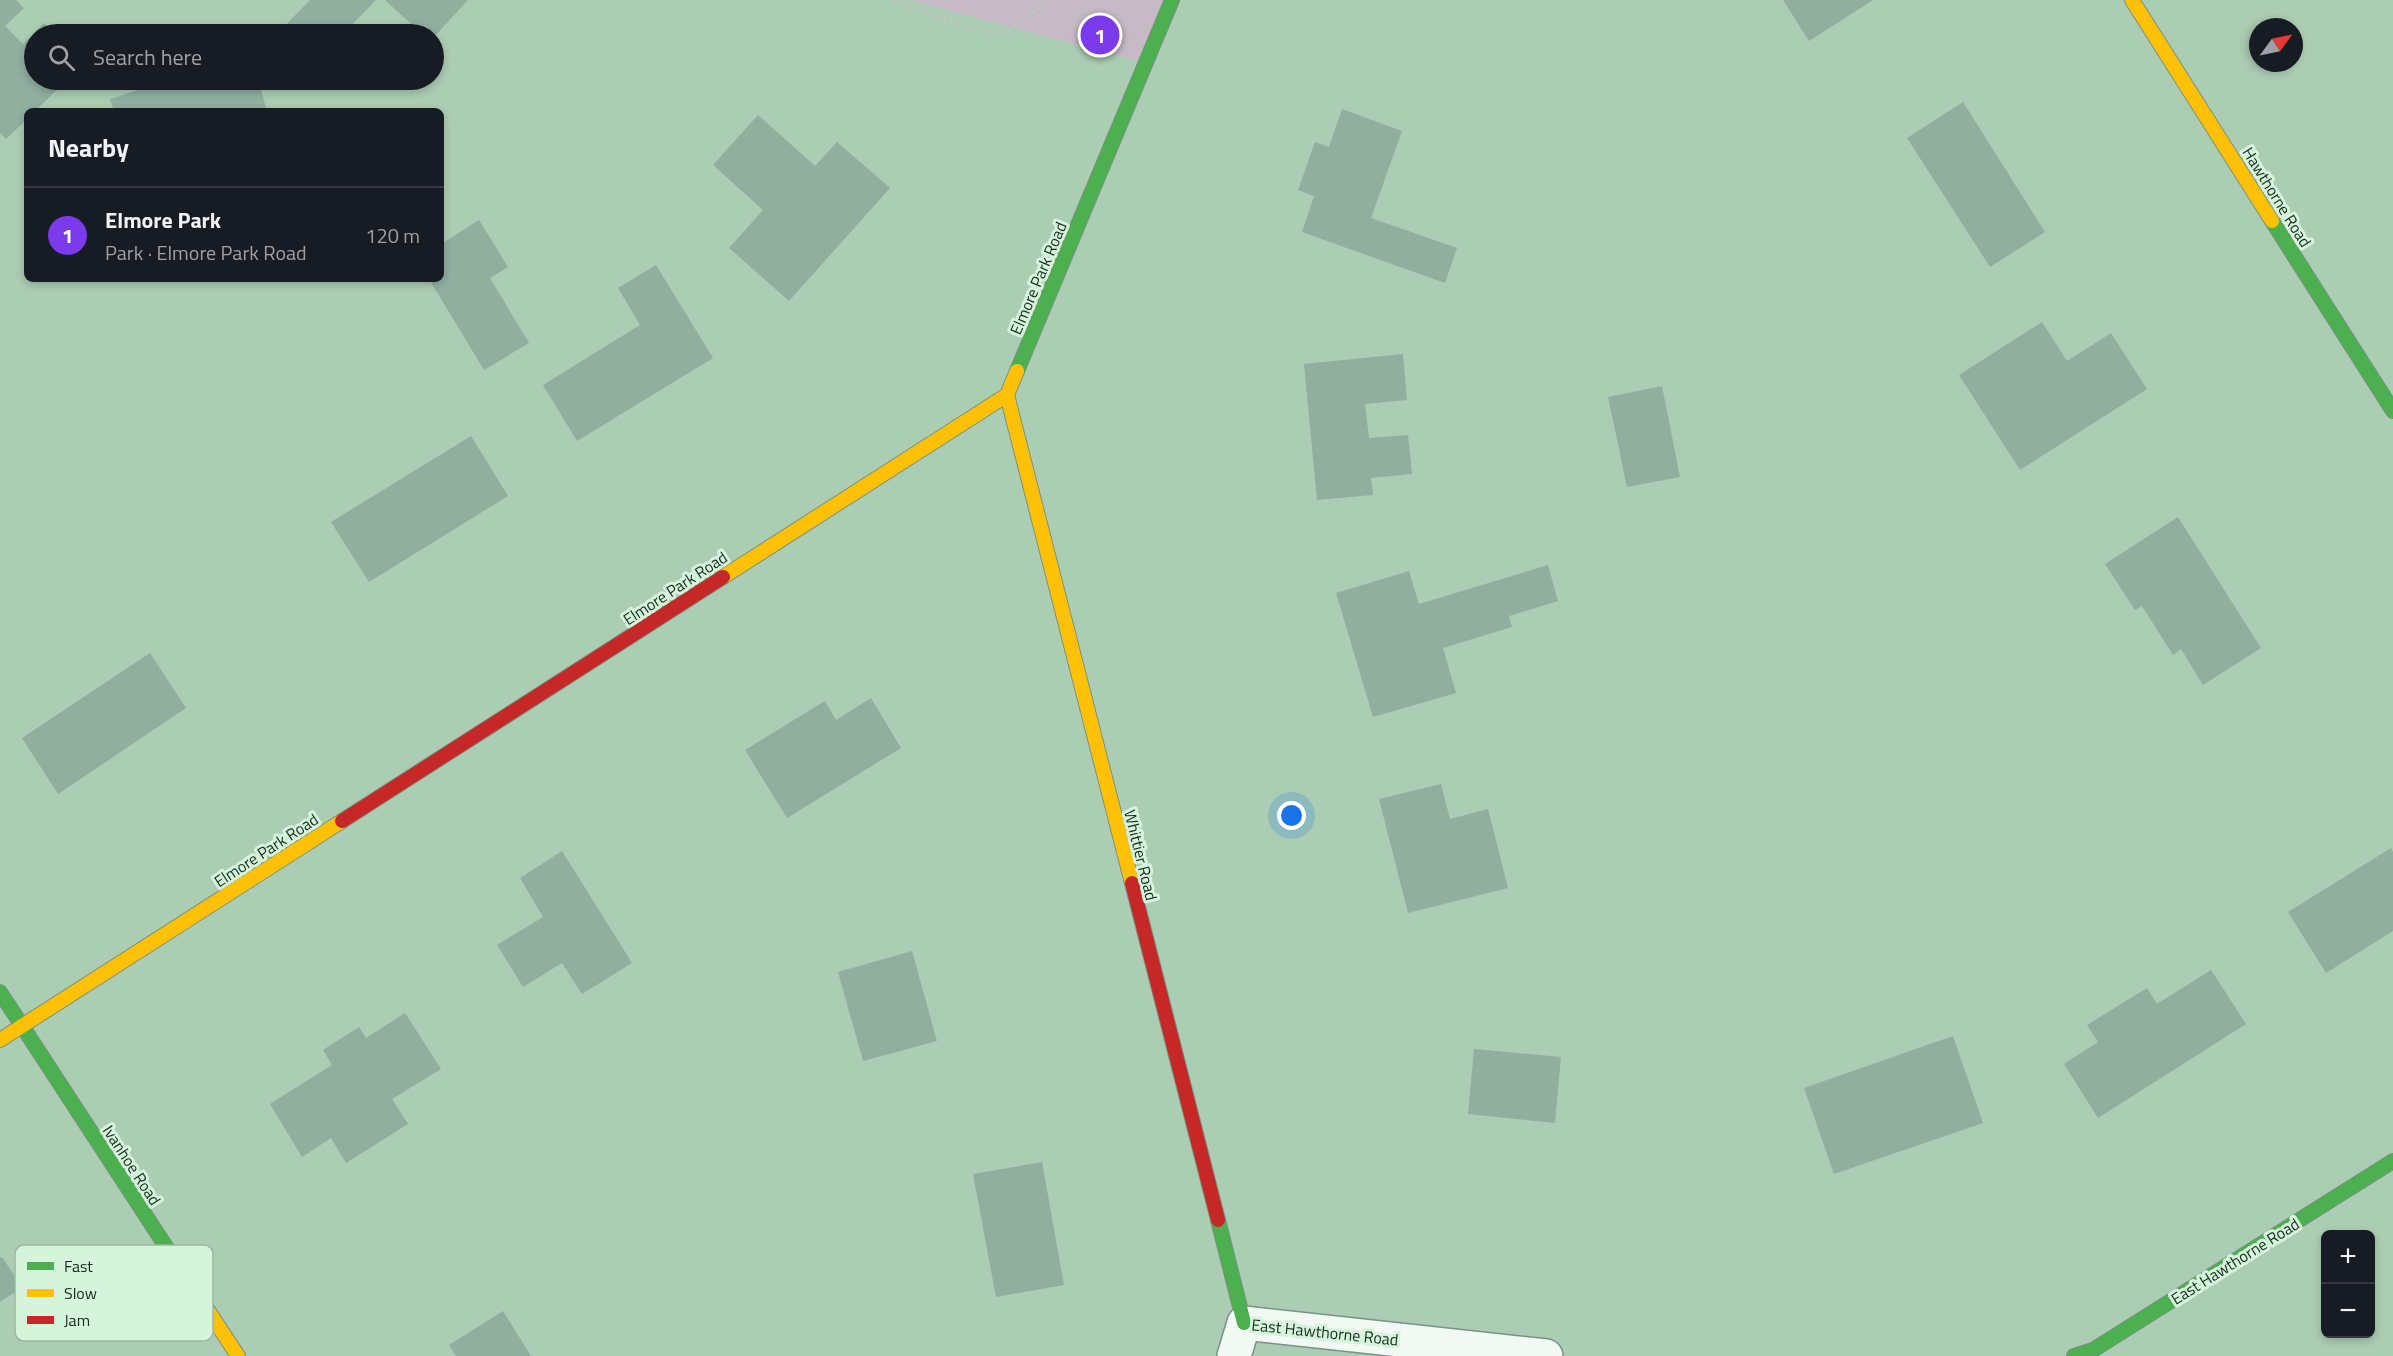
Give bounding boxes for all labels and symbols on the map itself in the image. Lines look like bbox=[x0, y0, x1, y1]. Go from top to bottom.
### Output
pin: 1 bbox=[1080, 12, 1120, 57]
north arrow bbox=[2249, 18, 2303, 72]
street label: Hawthorne Road bbox=[2237, 142, 2317, 252]
street label: Elmore Park Road bbox=[1003, 218, 1073, 338]
street label: Elmore Park Road bbox=[618, 545, 732, 631]
your location bbox=[1277, 801, 1306, 830]
street label: Elmore Park Road bbox=[209, 807, 323, 893]
street label: Whittier Road bbox=[1118, 807, 1164, 903]
street label: Ivanhoe Road bbox=[97, 1120, 167, 1210]
street label: East Hawthorne Road bbox=[2166, 1212, 2304, 1310]
legend bbox=[15, 1245, 213, 1341]
text: Fast bbox=[64, 1254, 93, 1278]
text: Slow bbox=[64, 1281, 97, 1305]
text: Jam bbox=[64, 1308, 90, 1332]
street label: East Hawthorne Road bbox=[1250, 1312, 1400, 1352]

